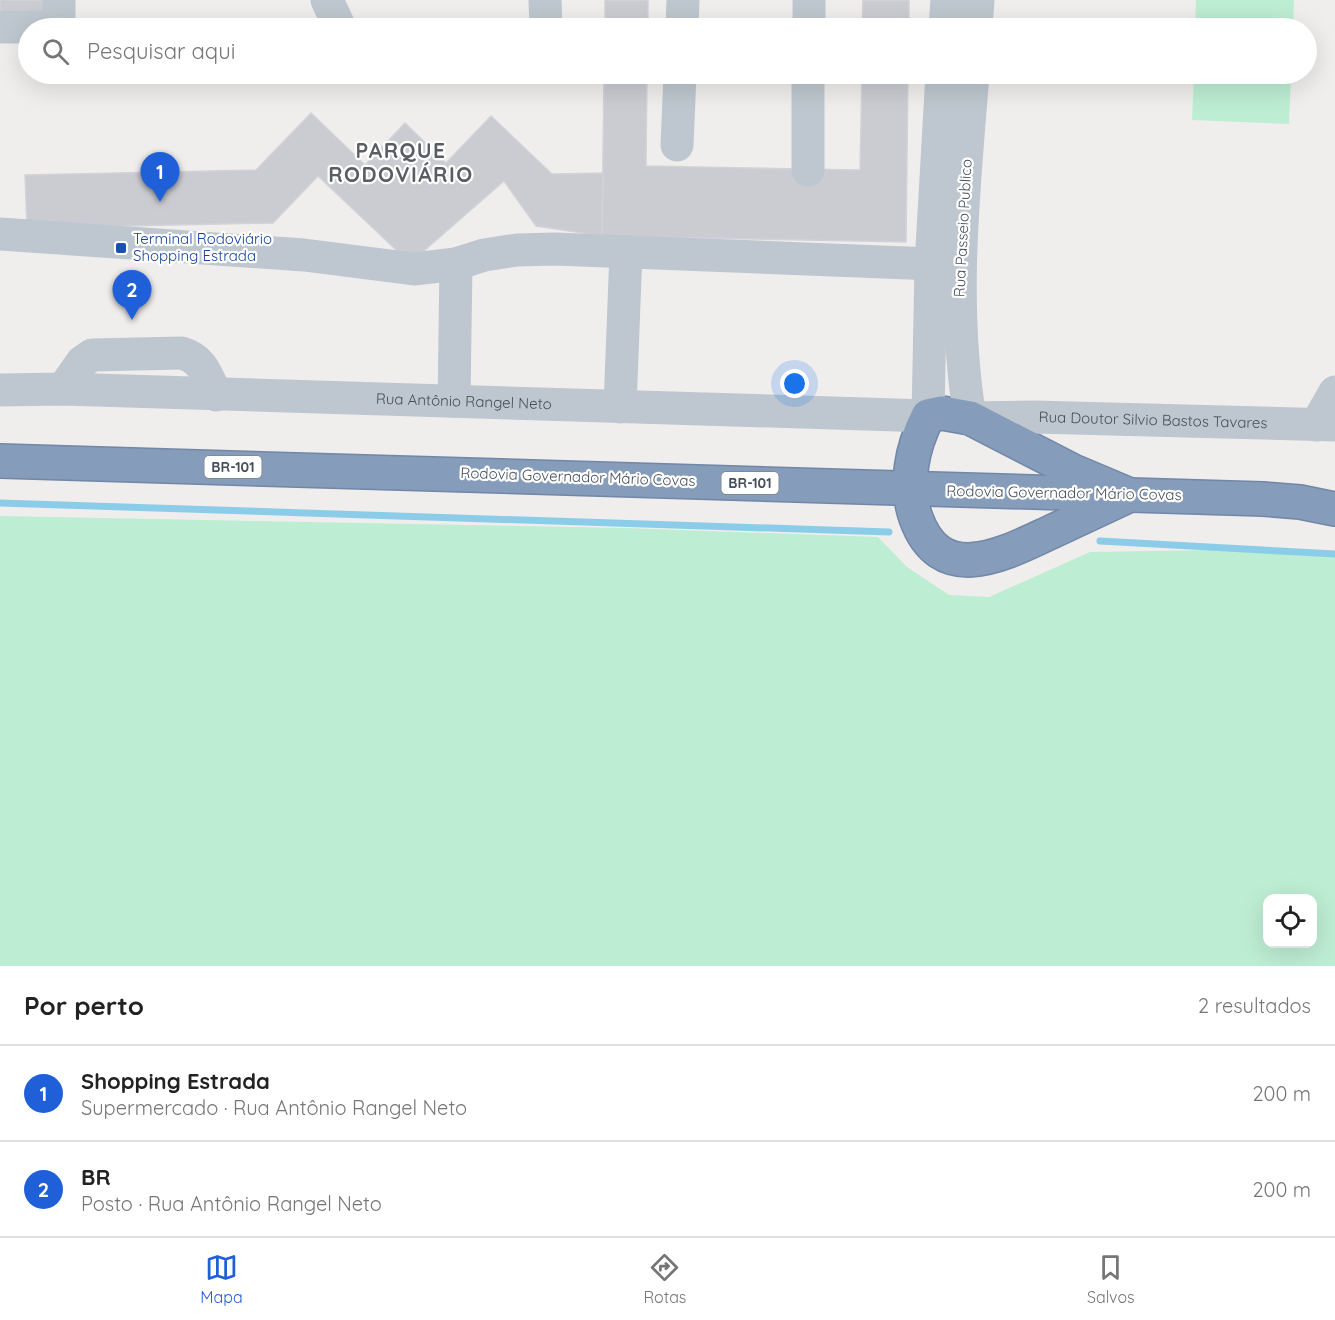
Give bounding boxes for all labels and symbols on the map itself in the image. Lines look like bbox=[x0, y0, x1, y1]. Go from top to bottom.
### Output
district label: PARQUE RODOVIÁRIO bbox=[328, 137, 474, 187]
pin: 1 bbox=[140, 152, 180, 202]
street label: Rua Passeio Publico bbox=[949, 158, 976, 298]
place label: Terminal Rodoviário Shopping Estrada bbox=[133, 229, 272, 265]
marker: Terminal Rodoviário Shopping Estrada bbox=[114, 241, 128, 255]
pin: 2 bbox=[112, 270, 152, 320]
your location bbox=[780, 369, 809, 398]
street label: Rua Antônio Rangel Neto bbox=[376, 389, 552, 413]
street label: Rua Doutor Silvio Bastos Tavares bbox=[1038, 407, 1268, 432]
road number: BR-101 bbox=[204, 456, 262, 478]
street label: Rodovia Governador Mário Covas bbox=[460, 463, 696, 490]
road number: BR-101 bbox=[722, 472, 778, 494]
street label: Rodovia Governador Mário Covas bbox=[946, 481, 1182, 504]

